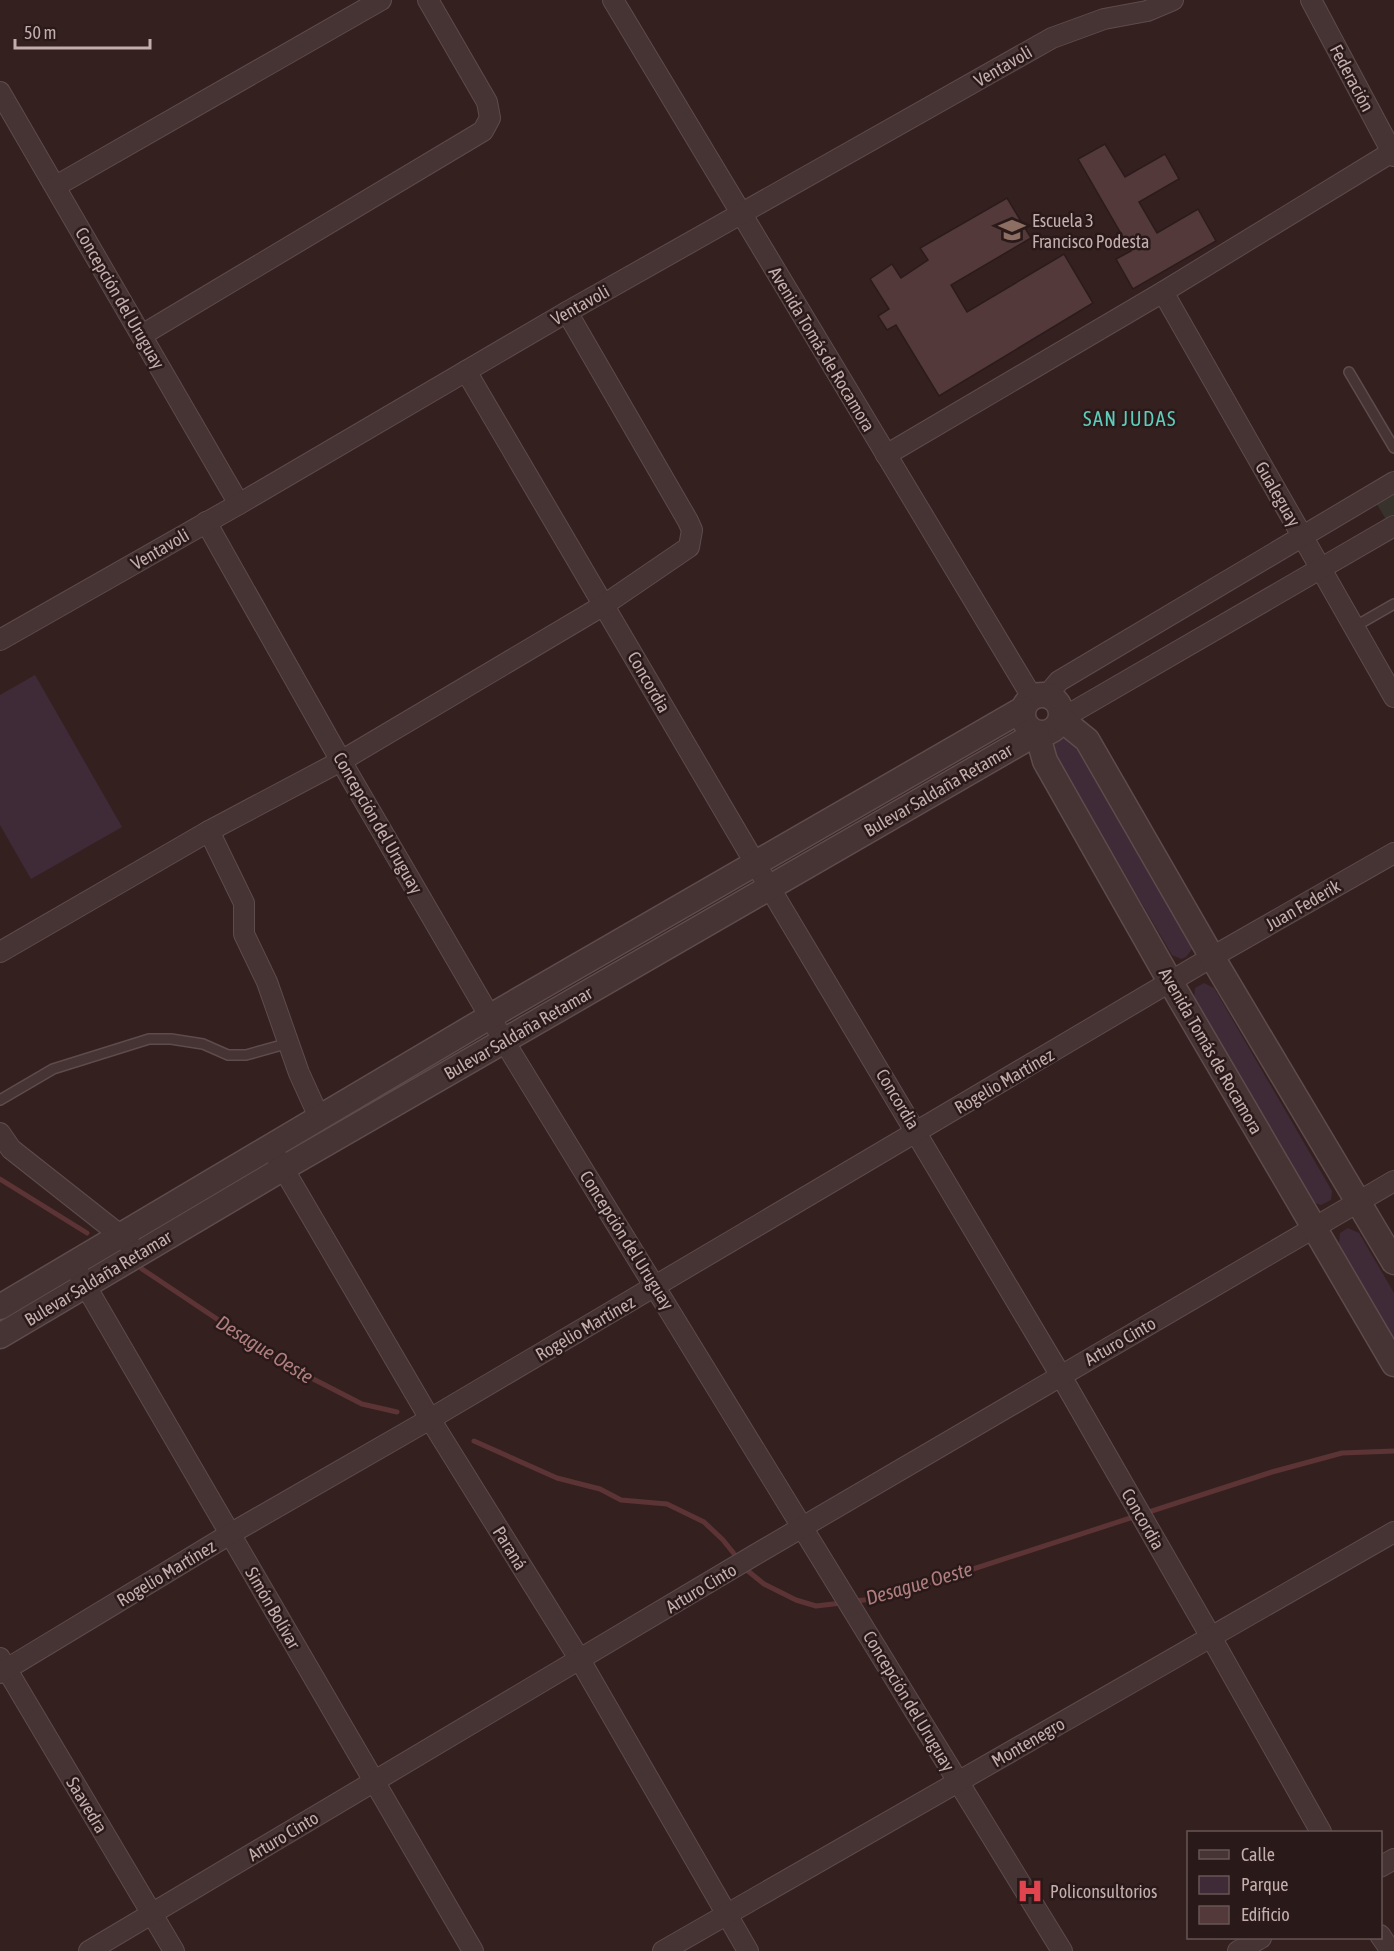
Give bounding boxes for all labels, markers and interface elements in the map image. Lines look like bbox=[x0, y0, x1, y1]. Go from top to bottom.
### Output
scale bar bbox=[15, 12, 150, 50]
text: 50 m bbox=[24, 22, 56, 43]
street label: Ventavoli bbox=[970, 41, 1036, 91]
street label: Federación bbox=[1326, 41, 1378, 115]
place label: Escuela 3 Francisco Podesta bbox=[1032, 210, 1149, 252]
school or university icon: Escuela 3 Francisco Podesta bbox=[997, 215, 1027, 245]
street label: Concepción del Uruguay bbox=[71, 224, 169, 372]
street label: Avenida Tomás de Rocamora bbox=[765, 263, 879, 435]
street label: Ventavoli bbox=[547, 280, 613, 330]
district label: SAN JUDAS bbox=[1083, 407, 1177, 430]
street label: Gualeguay bbox=[1251, 458, 1305, 530]
street label: Ventavoli bbox=[127, 524, 193, 574]
street label: Concordia bbox=[623, 648, 675, 716]
street label: Bulevar Saldaña Retamar bbox=[860, 739, 1016, 841]
street label: Concepción del Uruguay bbox=[329, 749, 427, 897]
street label: Juan Federik bbox=[1262, 875, 1344, 935]
street label: Avenida Tomás de Rocamora bbox=[1155, 964, 1267, 1138]
street label: Bulevar Saldaña Retamar bbox=[440, 982, 596, 1084]
street label: Rogelio Martínez bbox=[951, 1044, 1058, 1118]
street label: Concordia bbox=[872, 1065, 924, 1133]
street label: Concepción del Uruguay bbox=[576, 1167, 678, 1313]
street label: Bulevar Saldaña Retamar bbox=[21, 1225, 176, 1330]
street label: Rogelio Martínez bbox=[532, 1291, 639, 1365]
water label: Desague Oeste bbox=[212, 1310, 318, 1388]
street label: Arturo Cinto bbox=[1081, 1312, 1159, 1370]
street label: Concordia bbox=[1117, 1485, 1169, 1553]
street label: Paraná bbox=[489, 1522, 531, 1574]
street label: Rogelio Martínez bbox=[113, 1535, 219, 1611]
water label: Desague Oeste bbox=[863, 1557, 975, 1609]
street label: Arturo Cinto bbox=[662, 1559, 740, 1617]
street label: Simón Bolívar bbox=[241, 1563, 305, 1653]
street label: Concepción del Uruguay bbox=[859, 1627, 959, 1775]
street label: Montenegro bbox=[988, 1713, 1068, 1771]
street label: Saavedra bbox=[62, 1773, 112, 1837]
street label: Arturo Cinto bbox=[244, 1807, 322, 1865]
legend bbox=[1187, 1831, 1382, 1939]
text: Calle bbox=[1241, 1844, 1275, 1865]
text: Parque bbox=[1241, 1874, 1289, 1895]
hospital icon: Policonsultorios bbox=[1015, 1876, 1045, 1906]
place label: Policonsultorios bbox=[1050, 1881, 1157, 1902]
text: Edificio bbox=[1241, 1904, 1290, 1925]

